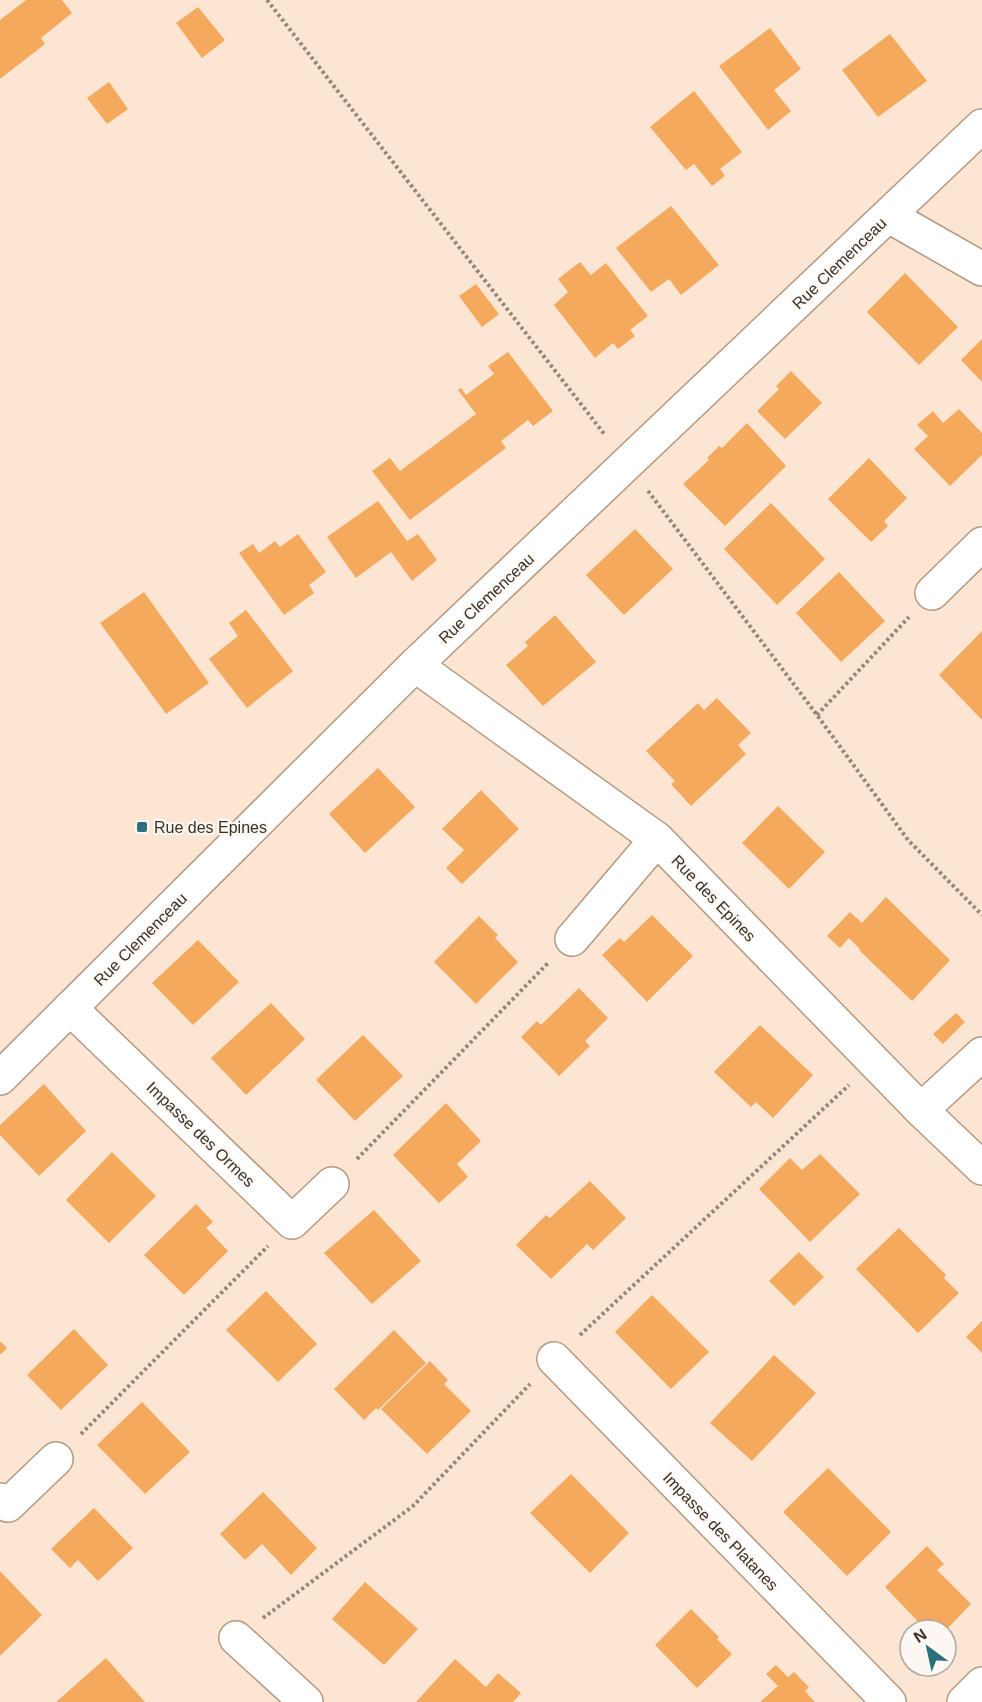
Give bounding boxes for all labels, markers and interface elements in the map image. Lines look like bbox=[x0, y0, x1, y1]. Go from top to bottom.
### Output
street label: Rue Clemenceau bbox=[789, 214, 890, 312]
street label: Rue Clemenceau bbox=[435, 550, 537, 647]
place label: Rue des Epines bbox=[154, 819, 267, 836]
marker: Rue des Epines bbox=[135, 820, 149, 834]
street label: Rue des Epines bbox=[668, 852, 759, 945]
street label: Rue Clemenceau bbox=[91, 890, 190, 989]
street label: Impasse des Ormes bbox=[143, 1079, 258, 1190]
street label: Impasse des Platanes bbox=[660, 1469, 781, 1594]
north arrow bbox=[898, 1618, 958, 1678]
text: N bbox=[911, 1626, 930, 1646]

